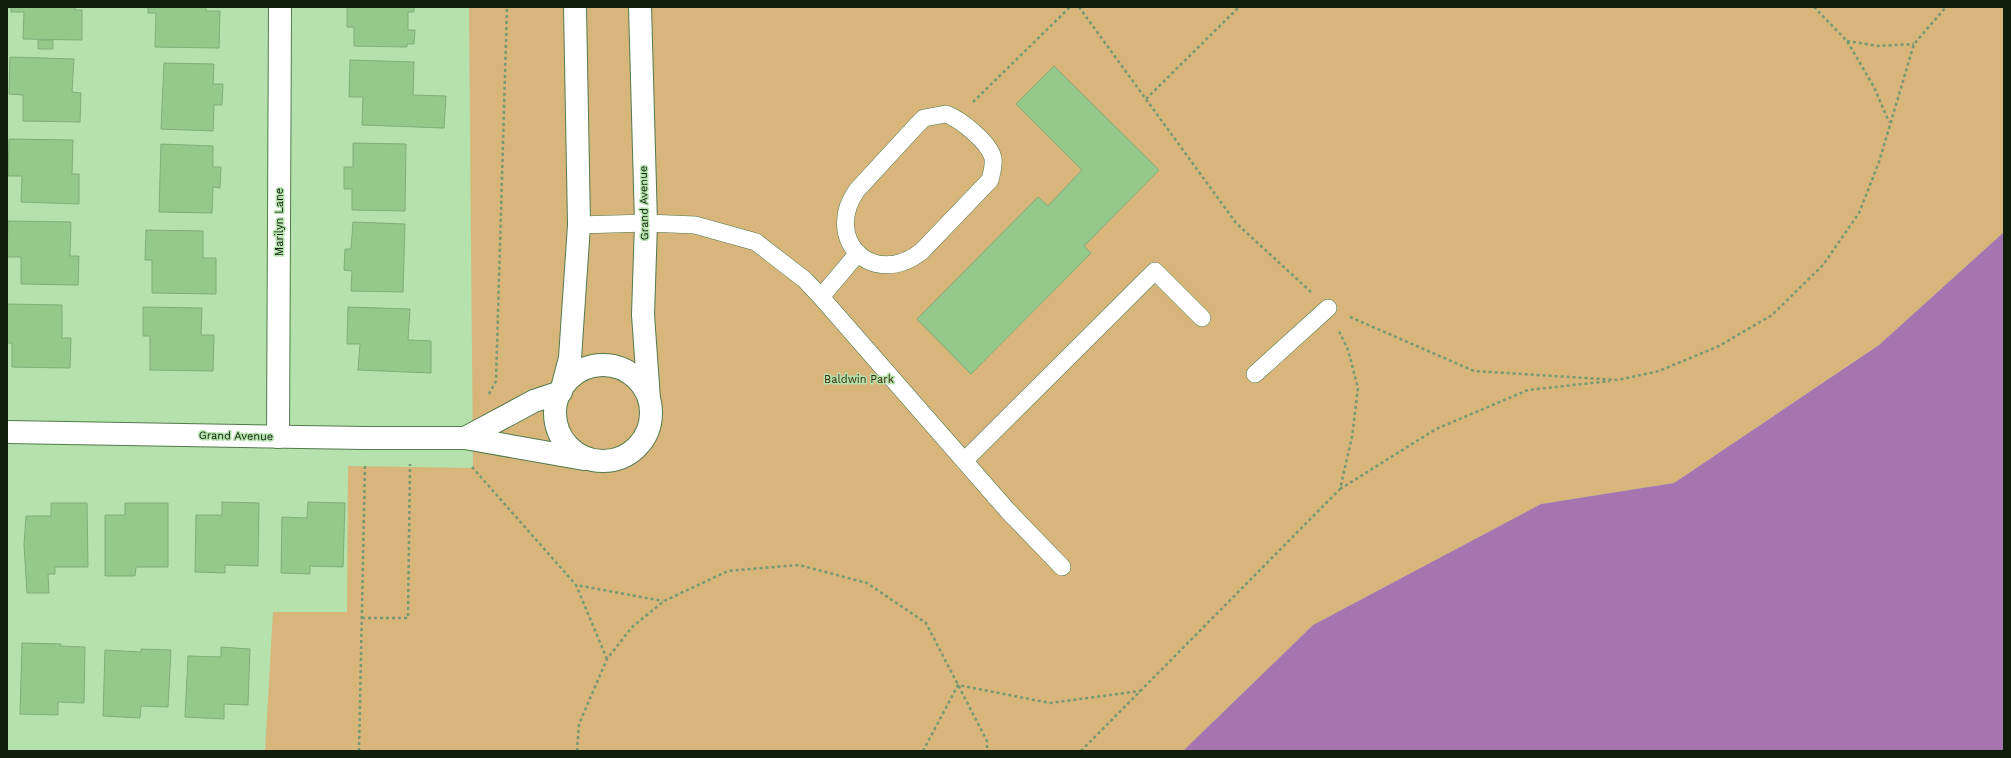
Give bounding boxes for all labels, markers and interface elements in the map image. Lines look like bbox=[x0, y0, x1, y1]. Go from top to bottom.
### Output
street label: Grand Avenue bbox=[637, 166, 651, 240]
street label: Marilyn Lane bbox=[273, 188, 286, 256]
park label: Baldwin Park bbox=[824, 373, 894, 386]
street label: Grand Avenue bbox=[199, 429, 273, 443]

